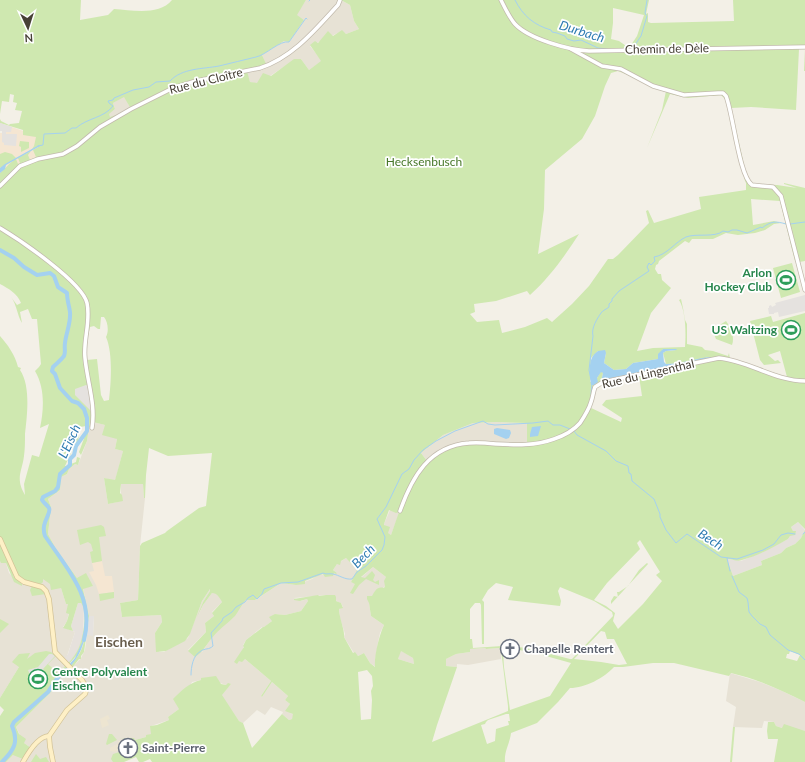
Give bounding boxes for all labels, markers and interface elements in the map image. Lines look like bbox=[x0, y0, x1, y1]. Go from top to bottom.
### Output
north arrow bbox=[8, 8, 48, 48]
water label: Durbach bbox=[557, 17, 607, 46]
text: N bbox=[24, 32, 33, 45]
street label: Chemin de Dèle bbox=[625, 40, 709, 57]
street label: Rue du Cloître bbox=[168, 64, 244, 97]
park label: Hecksenbusch bbox=[386, 154, 462, 169]
place label: Arlon Hockey Club bbox=[704, 265, 772, 294]
sports icon: Arlon Hockey Club bbox=[775, 269, 797, 291]
sports icon: US Waltzing bbox=[780, 319, 802, 341]
place label: US Waltzing bbox=[712, 322, 778, 337]
street label: Rue du Lingenthal bbox=[600, 356, 696, 391]
water label: L'Eisch bbox=[54, 421, 84, 460]
water label: Bech bbox=[695, 525, 727, 553]
water label: Bech bbox=[348, 541, 378, 571]
district label: Eischen bbox=[95, 633, 143, 650]
church icon: Chapelle Rentert bbox=[499, 638, 521, 660]
place label: Chapelle Rentert bbox=[524, 641, 614, 656]
place label: Centre Polyvalent Eischen bbox=[52, 664, 148, 693]
sports icon: Centre Polyvalent Eischen bbox=[27, 668, 49, 690]
church icon: Saint-Pierre bbox=[117, 737, 139, 759]
place label: Saint-Pierre bbox=[142, 740, 206, 755]

